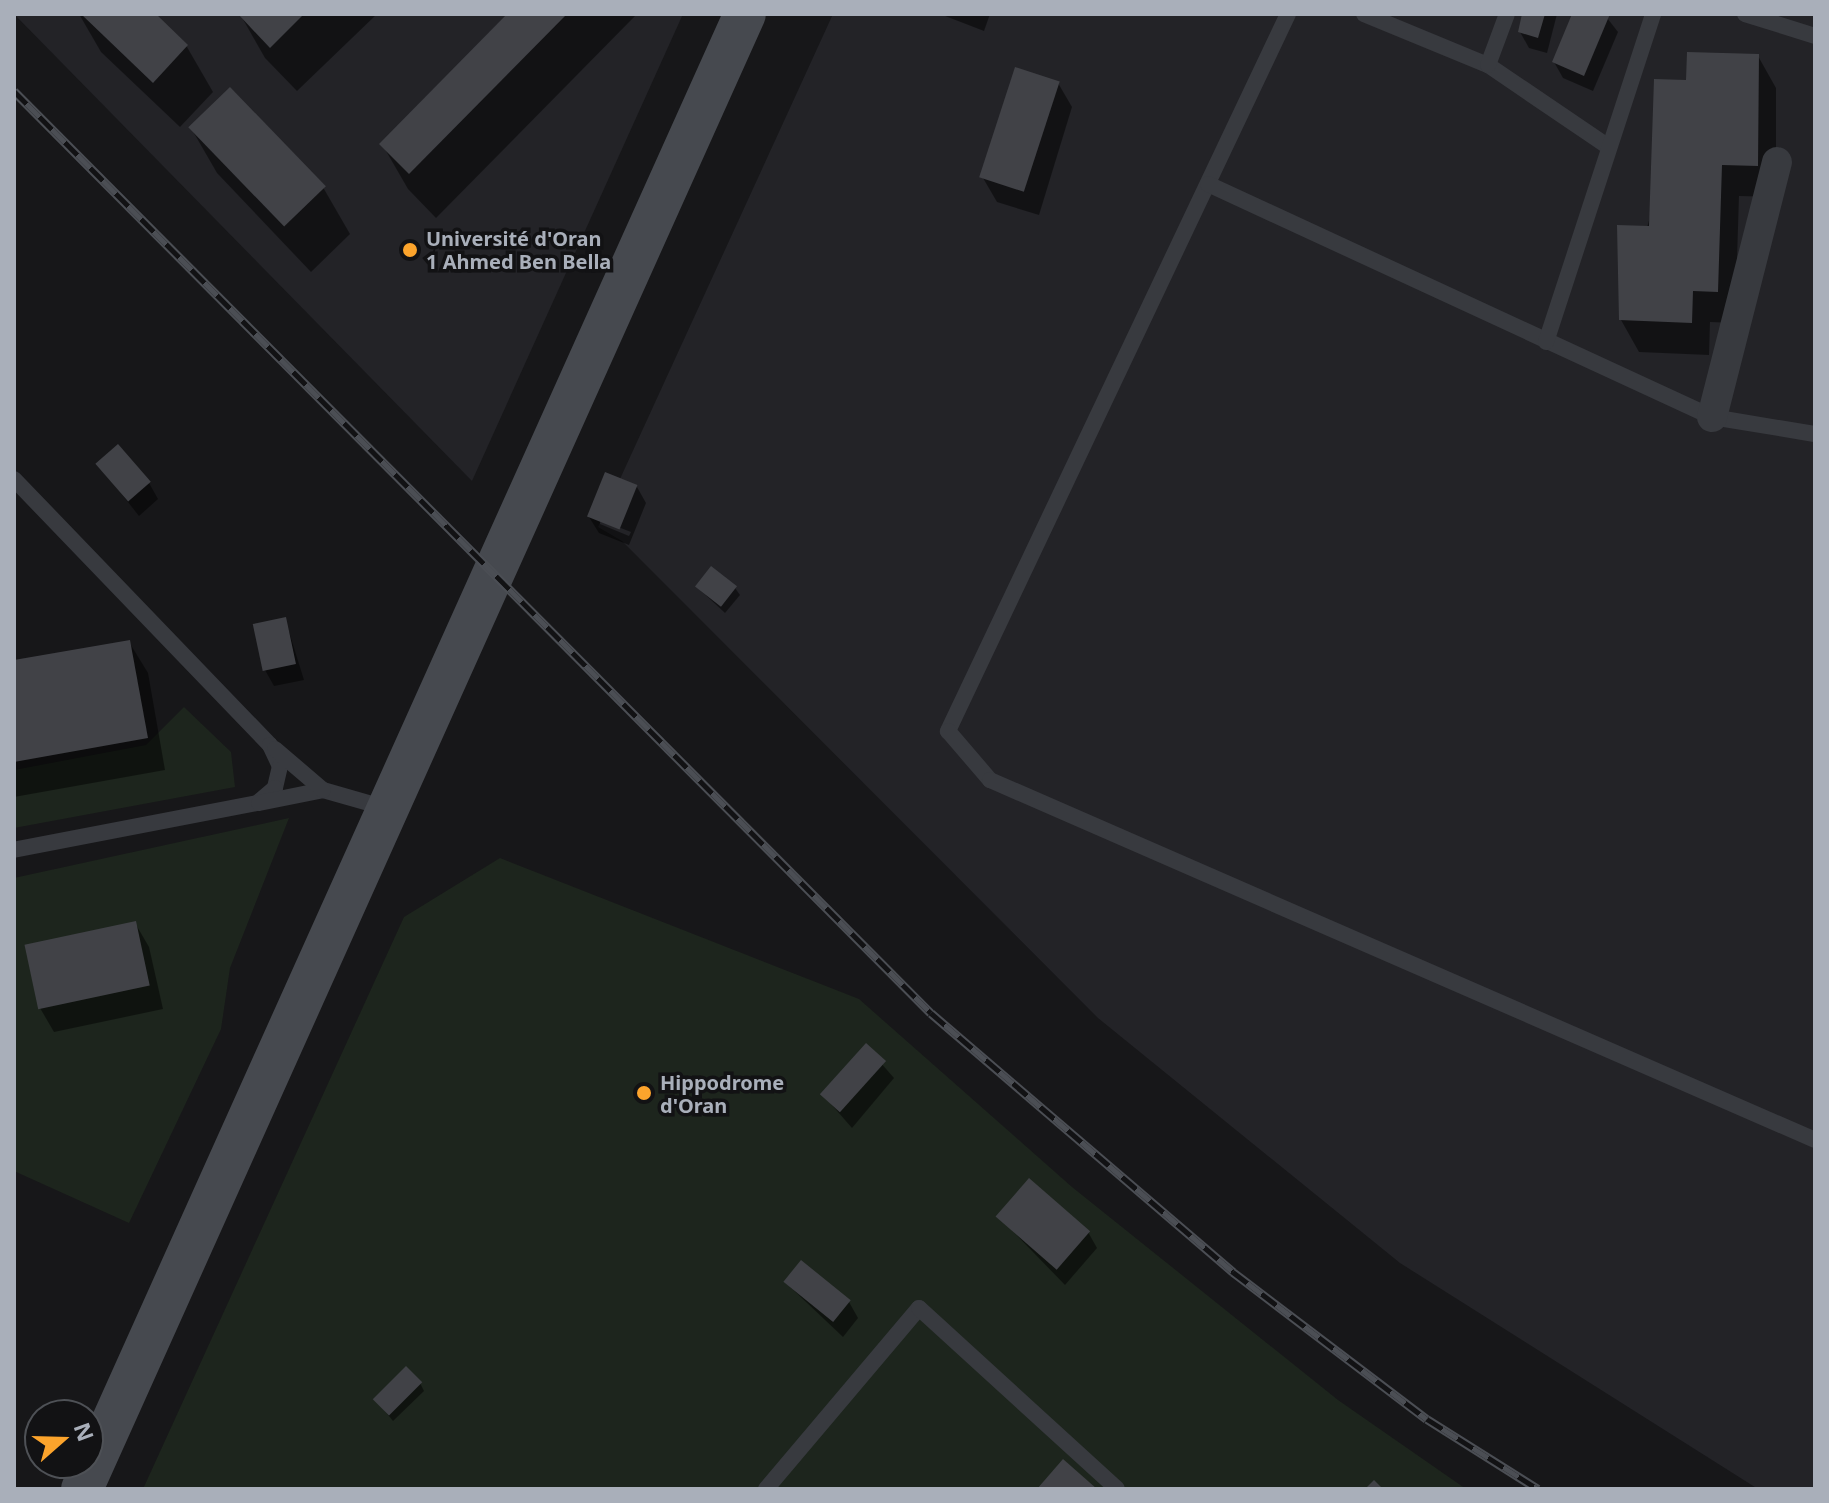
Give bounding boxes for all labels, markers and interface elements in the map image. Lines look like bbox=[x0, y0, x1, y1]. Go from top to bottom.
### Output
place label: Université d'Oran 1 Ahmed Ben Bella bbox=[426, 226, 611, 273]
marker: Université d'Oran 1 Ahmed Ben Bella bbox=[401, 241, 419, 259]
place label: Hippodrome d'Oran bbox=[660, 1070, 784, 1117]
marker: Hippodrome d'Oran bbox=[635, 1084, 653, 1102]
north arrow bbox=[24, 1399, 104, 1479]
text: N bbox=[68, 1418, 102, 1445]

